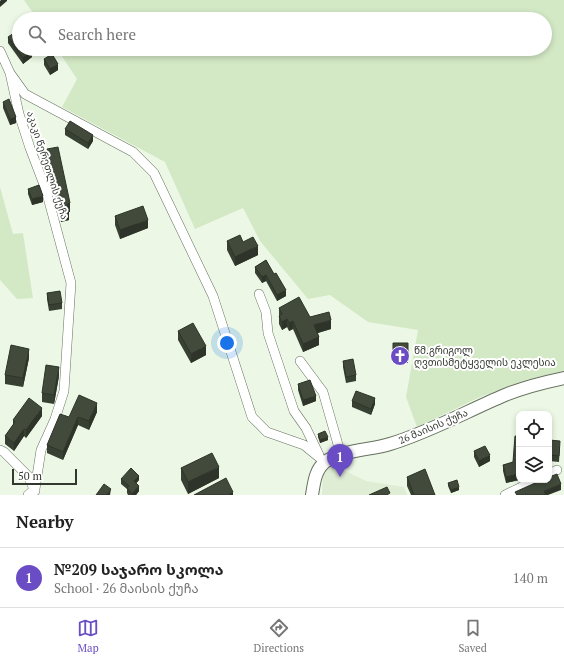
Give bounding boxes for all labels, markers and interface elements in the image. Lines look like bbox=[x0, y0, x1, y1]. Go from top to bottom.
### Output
search box bbox=[12, 12, 552, 56]
icon: search bbox=[26, 23, 48, 45]
text: Search here bbox=[58, 24, 136, 44]
street label: აკაკი წერეთლის ქუჩა bbox=[24, 109, 71, 221]
your location bbox=[217, 333, 237, 353]
place label: წმ.გრიგოლ ღვთისმეტყველის ეკლესია bbox=[414, 344, 556, 369]
church icon: წმ.გრიგოლ ღვთისმეტყველის ეკლესია bbox=[389, 345, 411, 367]
street label: 26 მაისის ქუჩა bbox=[397, 406, 470, 447]
map controls bbox=[516, 411, 552, 483]
button: locate bbox=[516, 411, 552, 447]
pin: 1 bbox=[327, 444, 353, 477]
button: layers bbox=[516, 447, 552, 483]
scale bar bbox=[12, 467, 77, 486]
text: 50 m bbox=[18, 469, 42, 483]
text: Nearby bbox=[16, 510, 74, 533]
text: №209 საჯარო სკოლა bbox=[54, 559, 223, 579]
text: 1 bbox=[25, 569, 33, 587]
text: 140 m bbox=[513, 569, 548, 587]
text: School · 26 მაისის ქუჩა bbox=[54, 579, 199, 597]
tab: Map bbox=[77, 617, 99, 655]
tab: Directions bbox=[253, 617, 304, 655]
tab: Saved bbox=[458, 617, 487, 655]

